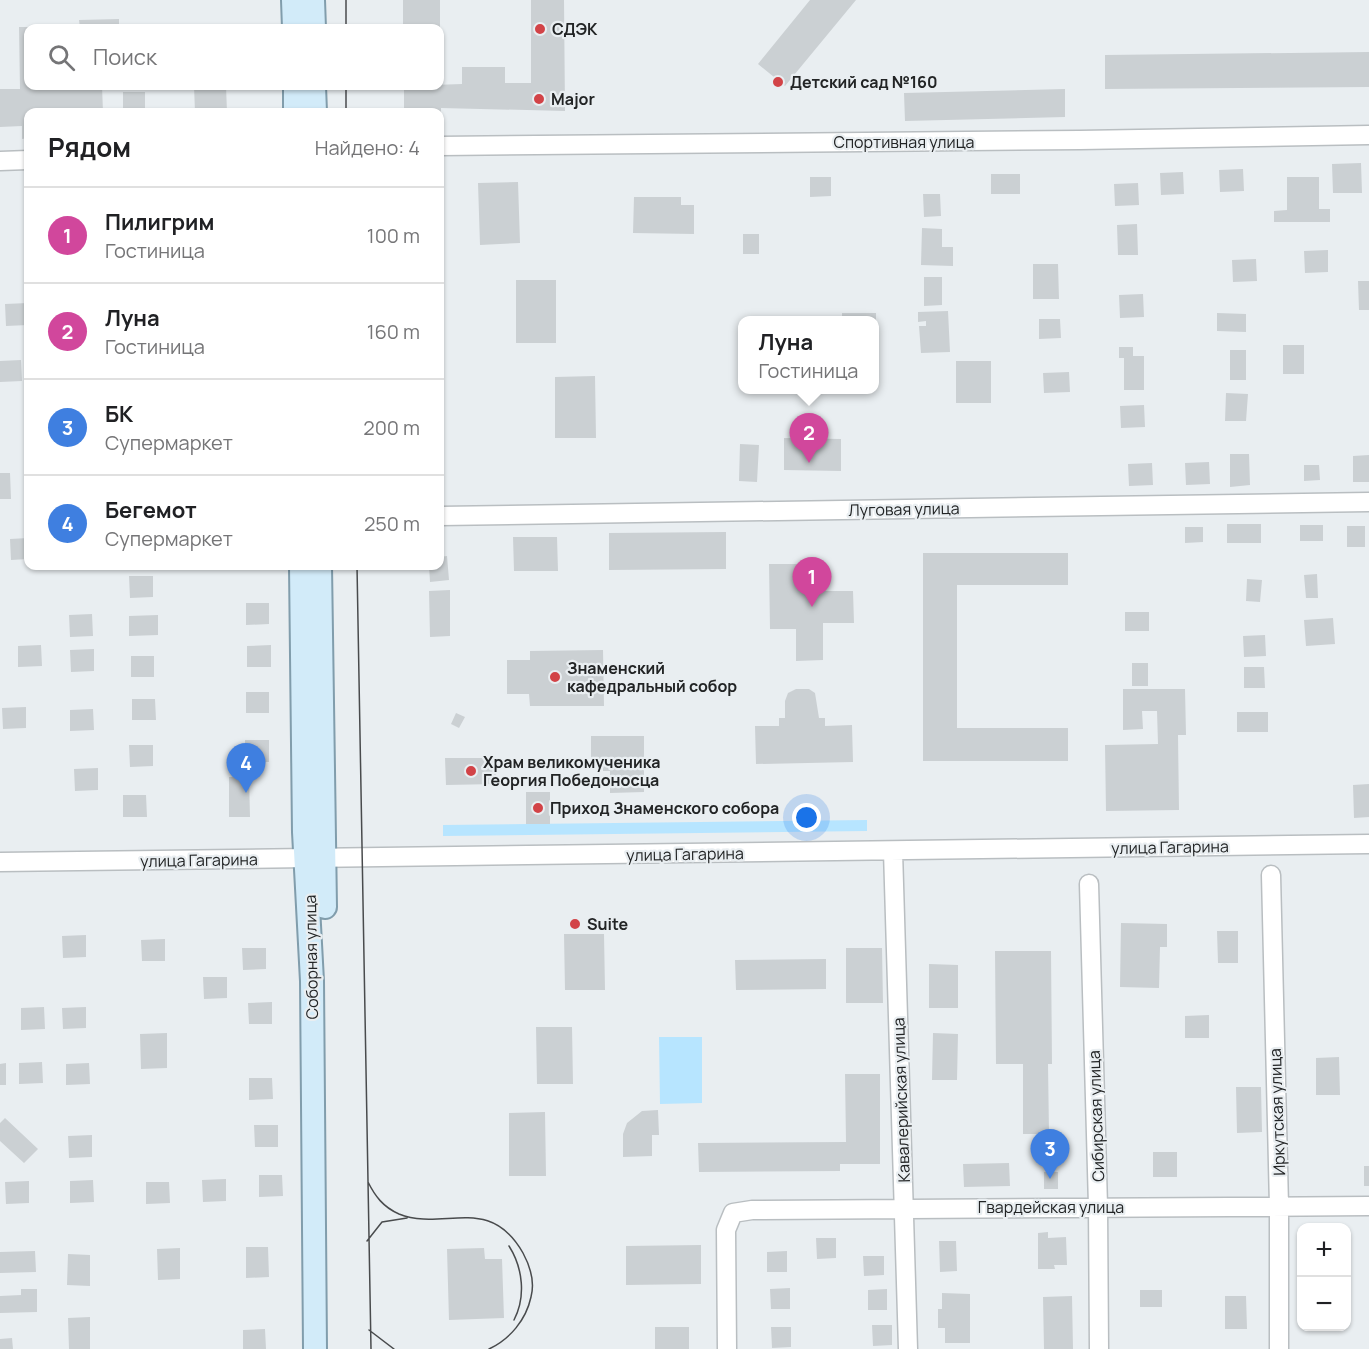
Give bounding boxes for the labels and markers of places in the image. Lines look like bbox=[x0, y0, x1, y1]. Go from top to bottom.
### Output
place label: СДЭК bbox=[552, 18, 598, 40]
marker: СДЭК bbox=[533, 22, 547, 36]
place label: Детский сад №160 bbox=[790, 71, 937, 93]
marker: Детский сад №160 bbox=[771, 75, 785, 89]
place label: Major bbox=[551, 88, 595, 110]
marker: Major bbox=[532, 92, 546, 106]
pin: 2 bbox=[790, 414, 828, 463]
pin: 1 bbox=[792, 558, 832, 607]
place label: Знаменский кафедральный собор bbox=[567, 657, 737, 697]
marker: Знаменский кафедральный собор bbox=[548, 670, 562, 684]
pin: 4 bbox=[226, 744, 266, 793]
place label: Храм великомученика Георгия Победоносца bbox=[483, 751, 661, 791]
marker: Храм великомученика Георгия Победоносца bbox=[464, 764, 478, 778]
place label: Приход Знаменского собора bbox=[550, 797, 779, 819]
marker: Приход Знаменского собора bbox=[531, 801, 545, 815]
place label: Suite bbox=[587, 913, 629, 935]
marker: Suite bbox=[568, 917, 582, 931]
pin: 3 bbox=[1030, 1130, 1070, 1179]

